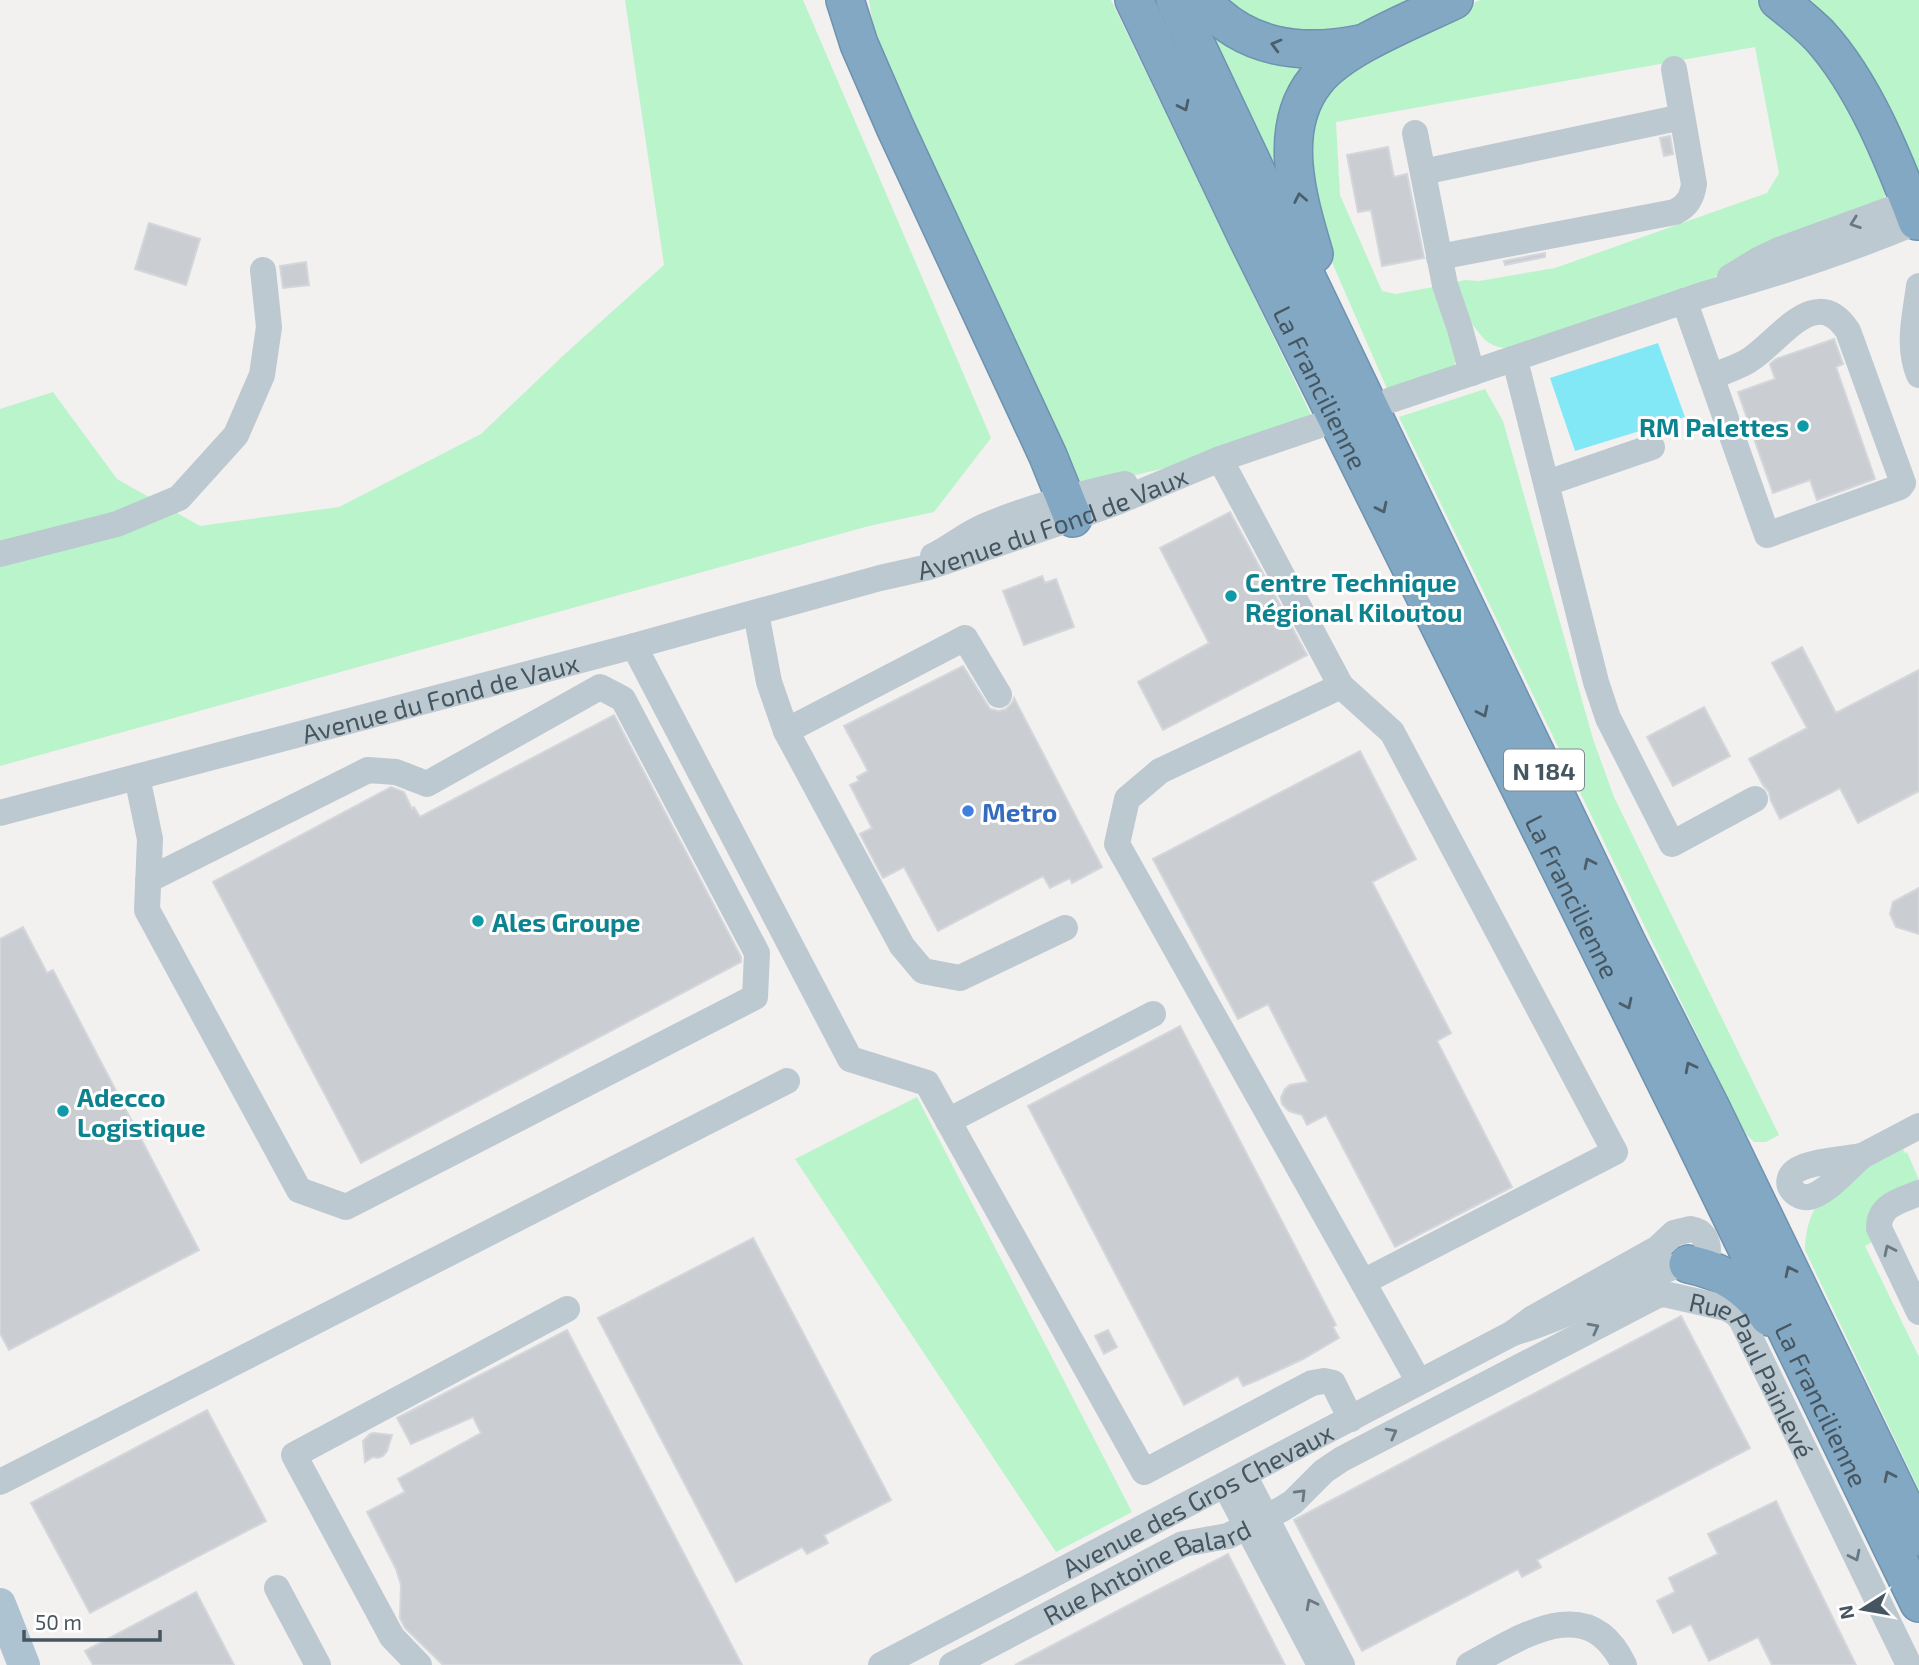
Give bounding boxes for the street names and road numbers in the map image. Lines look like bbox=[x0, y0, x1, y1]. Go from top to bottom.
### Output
street label: La Francilienne bbox=[1268, 300, 1375, 474]
street label: Avenue du Fond de Vaux bbox=[914, 459, 1192, 585]
street label: Avenue du Fond de Vaux bbox=[298, 646, 582, 748]
road number: N 184 bbox=[1504, 750, 1584, 790]
street label: La Francilienne bbox=[1520, 809, 1627, 983]
street label: Rue Paul Painlevé bbox=[1686, 1285, 1822, 1463]
street label: La Francilienne bbox=[1770, 1317, 1875, 1491]
street label: Avenue des Gros Chevaux bbox=[1056, 1415, 1338, 1583]
street label: Rue Antoine Balard bbox=[1037, 1512, 1255, 1630]

